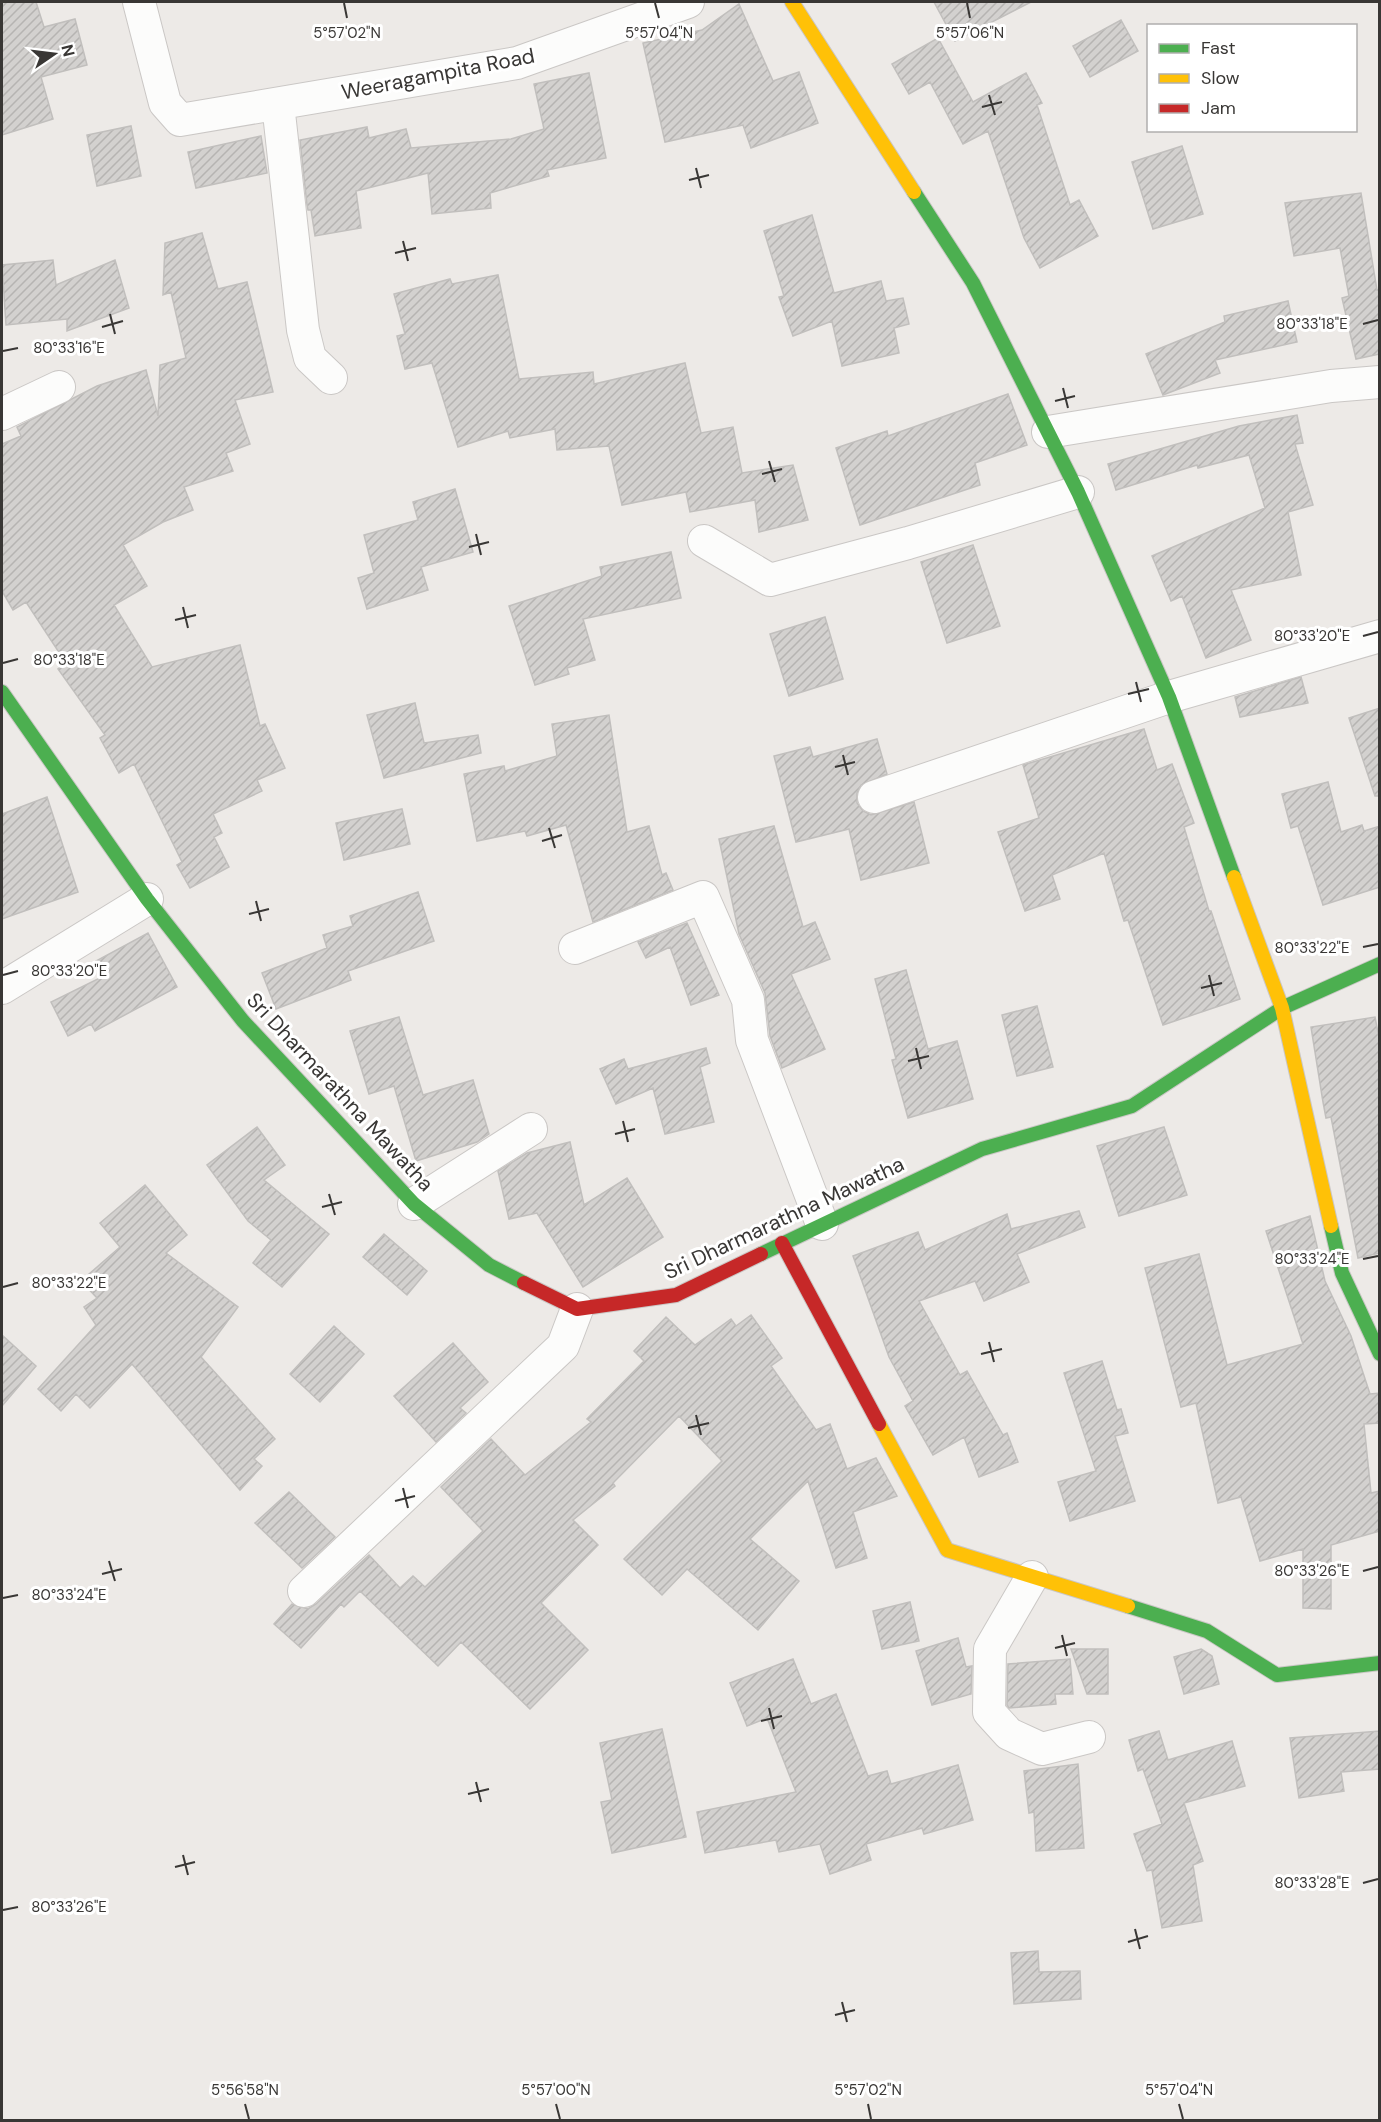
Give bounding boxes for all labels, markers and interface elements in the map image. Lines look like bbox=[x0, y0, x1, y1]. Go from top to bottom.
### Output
text: 5°57'02"N bbox=[313, 23, 381, 43]
text: 5°57'04"N bbox=[625, 23, 693, 43]
text: 5°57'06"N bbox=[936, 23, 1004, 43]
north arrow bbox=[24, 24, 84, 84]
legend bbox=[1147, 24, 1357, 132]
text: Fast bbox=[1201, 36, 1236, 60]
text: N bbox=[56, 42, 80, 59]
street label: Weeragampita Road bbox=[339, 42, 537, 106]
text: Slow bbox=[1201, 66, 1240, 90]
text: Jam bbox=[1201, 96, 1236, 120]
text: 80°33'18"E bbox=[1276, 314, 1348, 334]
text: 80°33'16"E bbox=[33, 338, 105, 358]
text: 80°33'20"E bbox=[1274, 626, 1350, 646]
text: 80°33'18"E bbox=[33, 650, 105, 670]
text: 80°33'22"E bbox=[1275, 938, 1349, 958]
text: 80°33'20"E bbox=[31, 961, 107, 981]
street label: Sri Dharmarathna Mawatha bbox=[240, 987, 440, 1197]
street label: Sri Dharmarathna Mawatha bbox=[659, 1150, 909, 1286]
text: 80°33'24"E bbox=[1275, 1249, 1349, 1269]
text: 80°33'22"E bbox=[32, 1273, 106, 1293]
text: 80°33'26"E bbox=[1274, 1561, 1350, 1581]
text: 80°33'24"E bbox=[32, 1585, 106, 1605]
text: 80°33'28"E bbox=[1275, 1873, 1350, 1893]
text: 80°33'26"E bbox=[31, 1897, 107, 1917]
text: 5°56'58"N bbox=[211, 2080, 279, 2100]
text: 5°57'00"N bbox=[521, 2080, 591, 2100]
text: 5°57'02"N bbox=[834, 2080, 902, 2100]
text: 5°57'04"N bbox=[1145, 2080, 1213, 2100]

